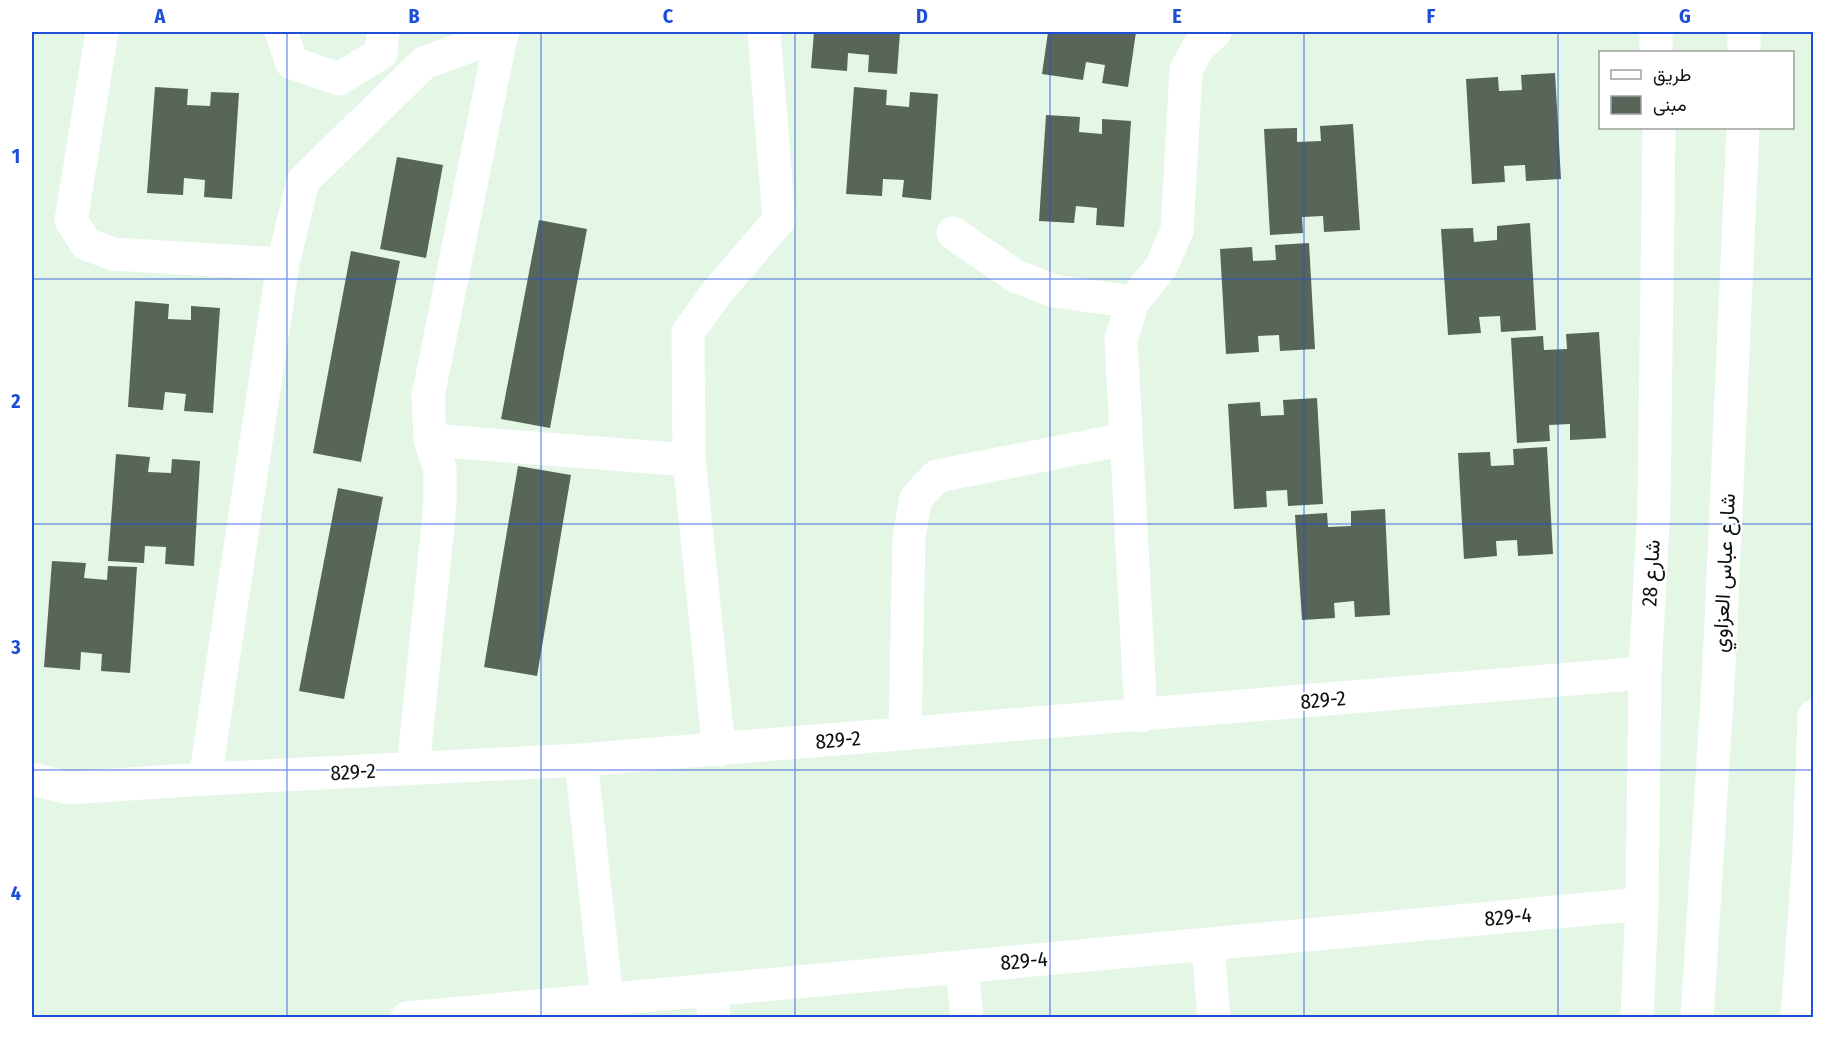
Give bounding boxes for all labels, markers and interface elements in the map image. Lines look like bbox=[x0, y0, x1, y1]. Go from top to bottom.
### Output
text: A bbox=[154, 4, 167, 28]
text: B bbox=[408, 4, 420, 28]
text: C bbox=[663, 4, 674, 28]
text: D bbox=[916, 4, 928, 28]
text: E bbox=[1172, 4, 1182, 28]
text: F bbox=[1427, 4, 1436, 28]
text: G bbox=[1679, 4, 1691, 28]
legend bbox=[1599, 51, 1794, 129]
text: طريق bbox=[1653, 64, 1691, 86]
text: مبنى bbox=[1653, 94, 1687, 116]
text: 1 bbox=[12, 144, 20, 168]
text: 2 bbox=[10, 389, 21, 413]
street label: شارع عباس العزاوي bbox=[1707, 493, 1745, 653]
street label: شارع 28 bbox=[1636, 539, 1667, 607]
text: 3 bbox=[10, 635, 21, 659]
street label: 829-2 bbox=[1299, 685, 1347, 715]
street label: 829-2 bbox=[814, 725, 862, 755]
street label: 829-2 bbox=[330, 758, 376, 786]
text: 4 bbox=[11, 881, 21, 905]
street label: 829-4 bbox=[1483, 902, 1533, 932]
street label: 829-4 bbox=[999, 946, 1049, 976]

